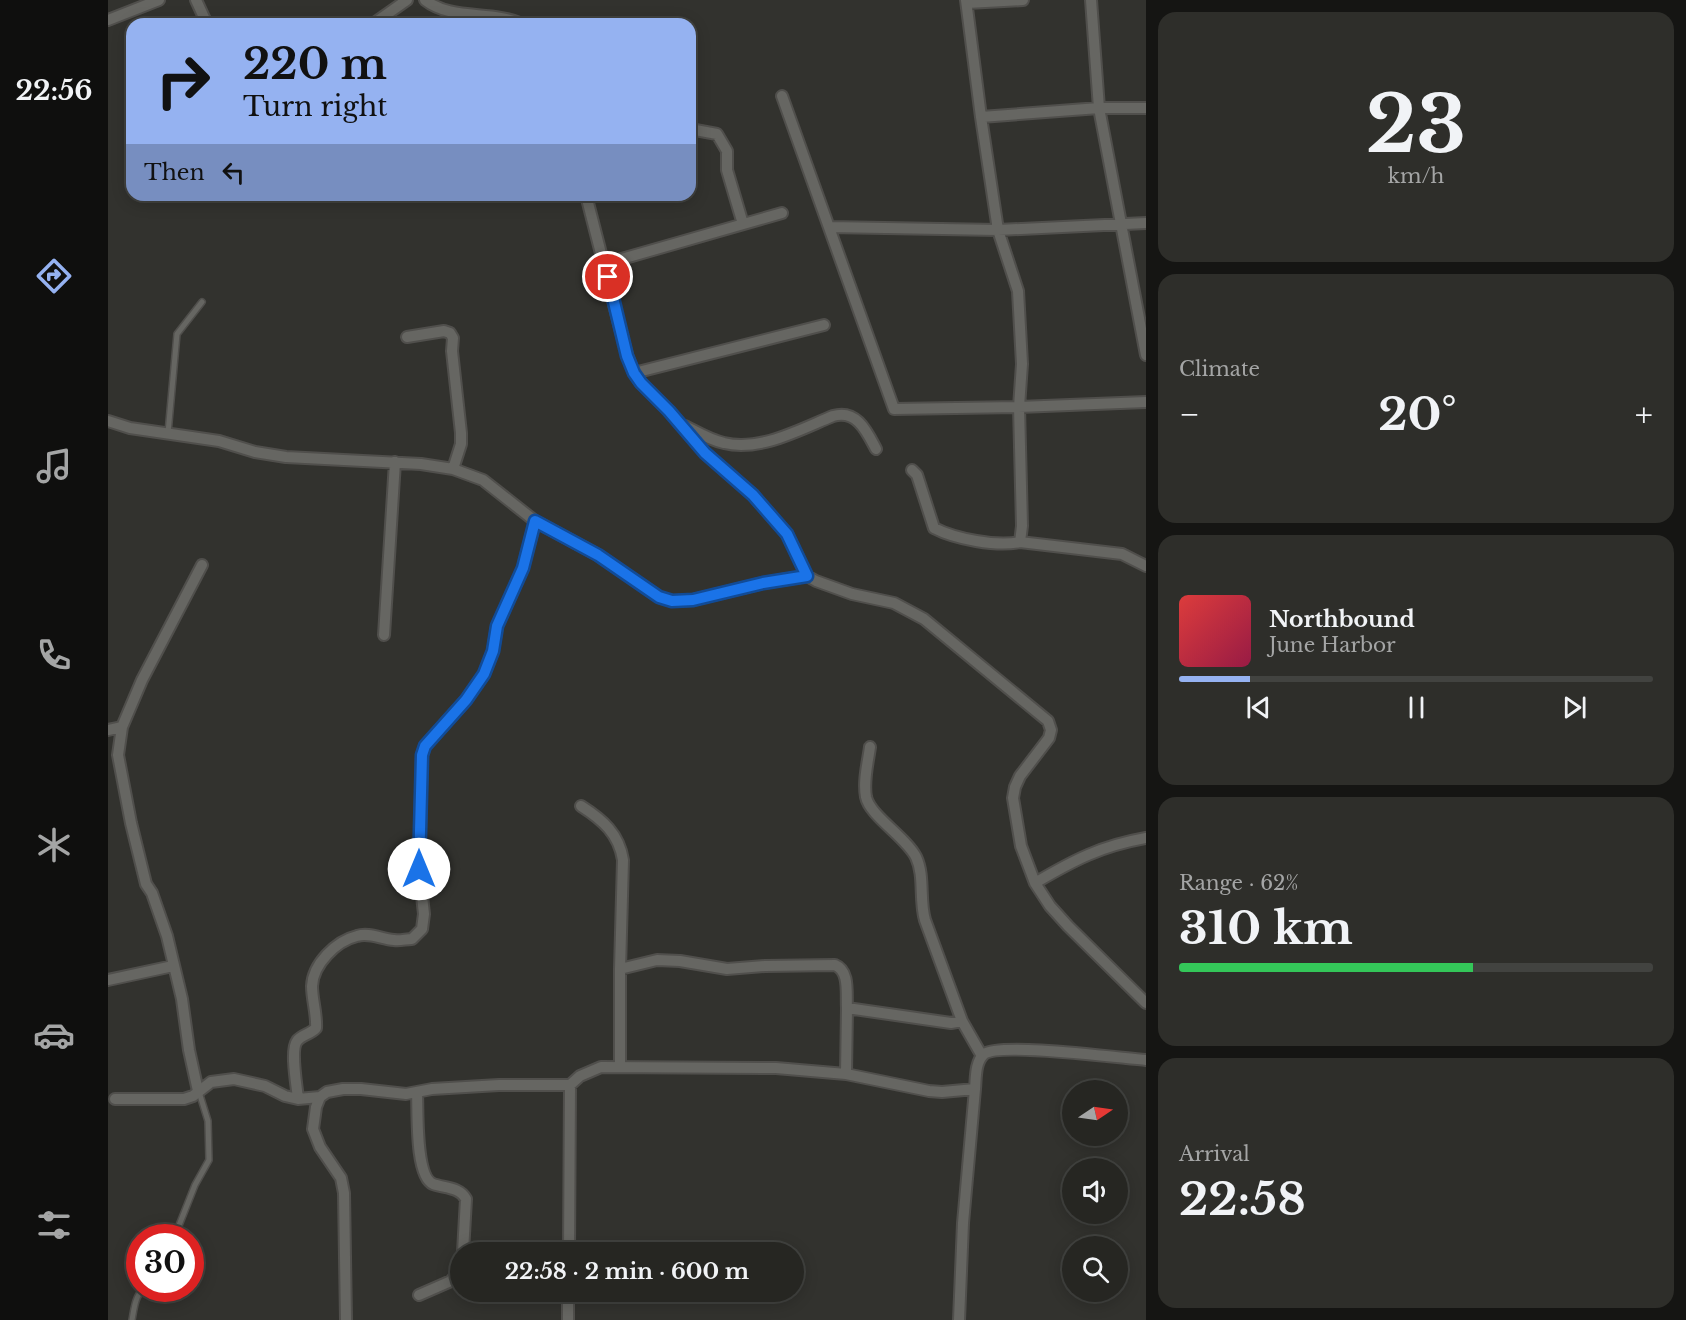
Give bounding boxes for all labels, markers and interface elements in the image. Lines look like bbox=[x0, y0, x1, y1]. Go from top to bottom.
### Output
text: 220 m bbox=[243, 38, 387, 90]
icon: right bbox=[144, 42, 222, 120]
text: 22:56 bbox=[15, 74, 93, 107]
text: 23 bbox=[1366, 76, 1466, 173]
text: Turn right bbox=[243, 90, 387, 123]
icon: left bbox=[217, 156, 250, 189]
text: Then bbox=[144, 159, 205, 186]
text: km/h bbox=[1388, 164, 1444, 188]
pin bbox=[582, 251, 633, 302]
icon: directions bbox=[33, 255, 75, 297]
icon: arrive bbox=[591, 260, 624, 293]
text: Climate bbox=[1179, 357, 1260, 381]
text: 20° bbox=[1378, 386, 1457, 442]
text: − bbox=[1179, 394, 1200, 435]
text: + bbox=[1635, 394, 1653, 435]
icon: music bbox=[33, 445, 75, 487]
text: Northbound bbox=[1269, 606, 1415, 633]
text: June Harbor bbox=[1269, 633, 1396, 657]
icon: phone bbox=[33, 634, 75, 676]
icon: previous bbox=[1242, 691, 1275, 724]
icon: pause bbox=[1400, 691, 1433, 724]
icon: next bbox=[1558, 691, 1591, 724]
icon: climate bbox=[33, 824, 75, 866]
position arrow bbox=[387, 837, 451, 901]
text: Range · 62% bbox=[1179, 871, 1299, 895]
text: 310 km bbox=[1179, 900, 1353, 956]
icon: car bbox=[33, 1014, 75, 1056]
north arrow bbox=[1062, 1080, 1128, 1146]
map controls bbox=[1062, 1080, 1128, 1302]
text: Arrival bbox=[1179, 1142, 1250, 1166]
button: sound bbox=[1062, 1158, 1128, 1224]
text: 22:58 bbox=[1179, 1171, 1306, 1227]
icon: filters bbox=[33, 1204, 75, 1246]
speed limit sign: 30 bbox=[126, 1224, 204, 1302]
button: search bbox=[1062, 1236, 1128, 1302]
text: 22:58 · 2 min · 600 m bbox=[505, 1258, 749, 1285]

